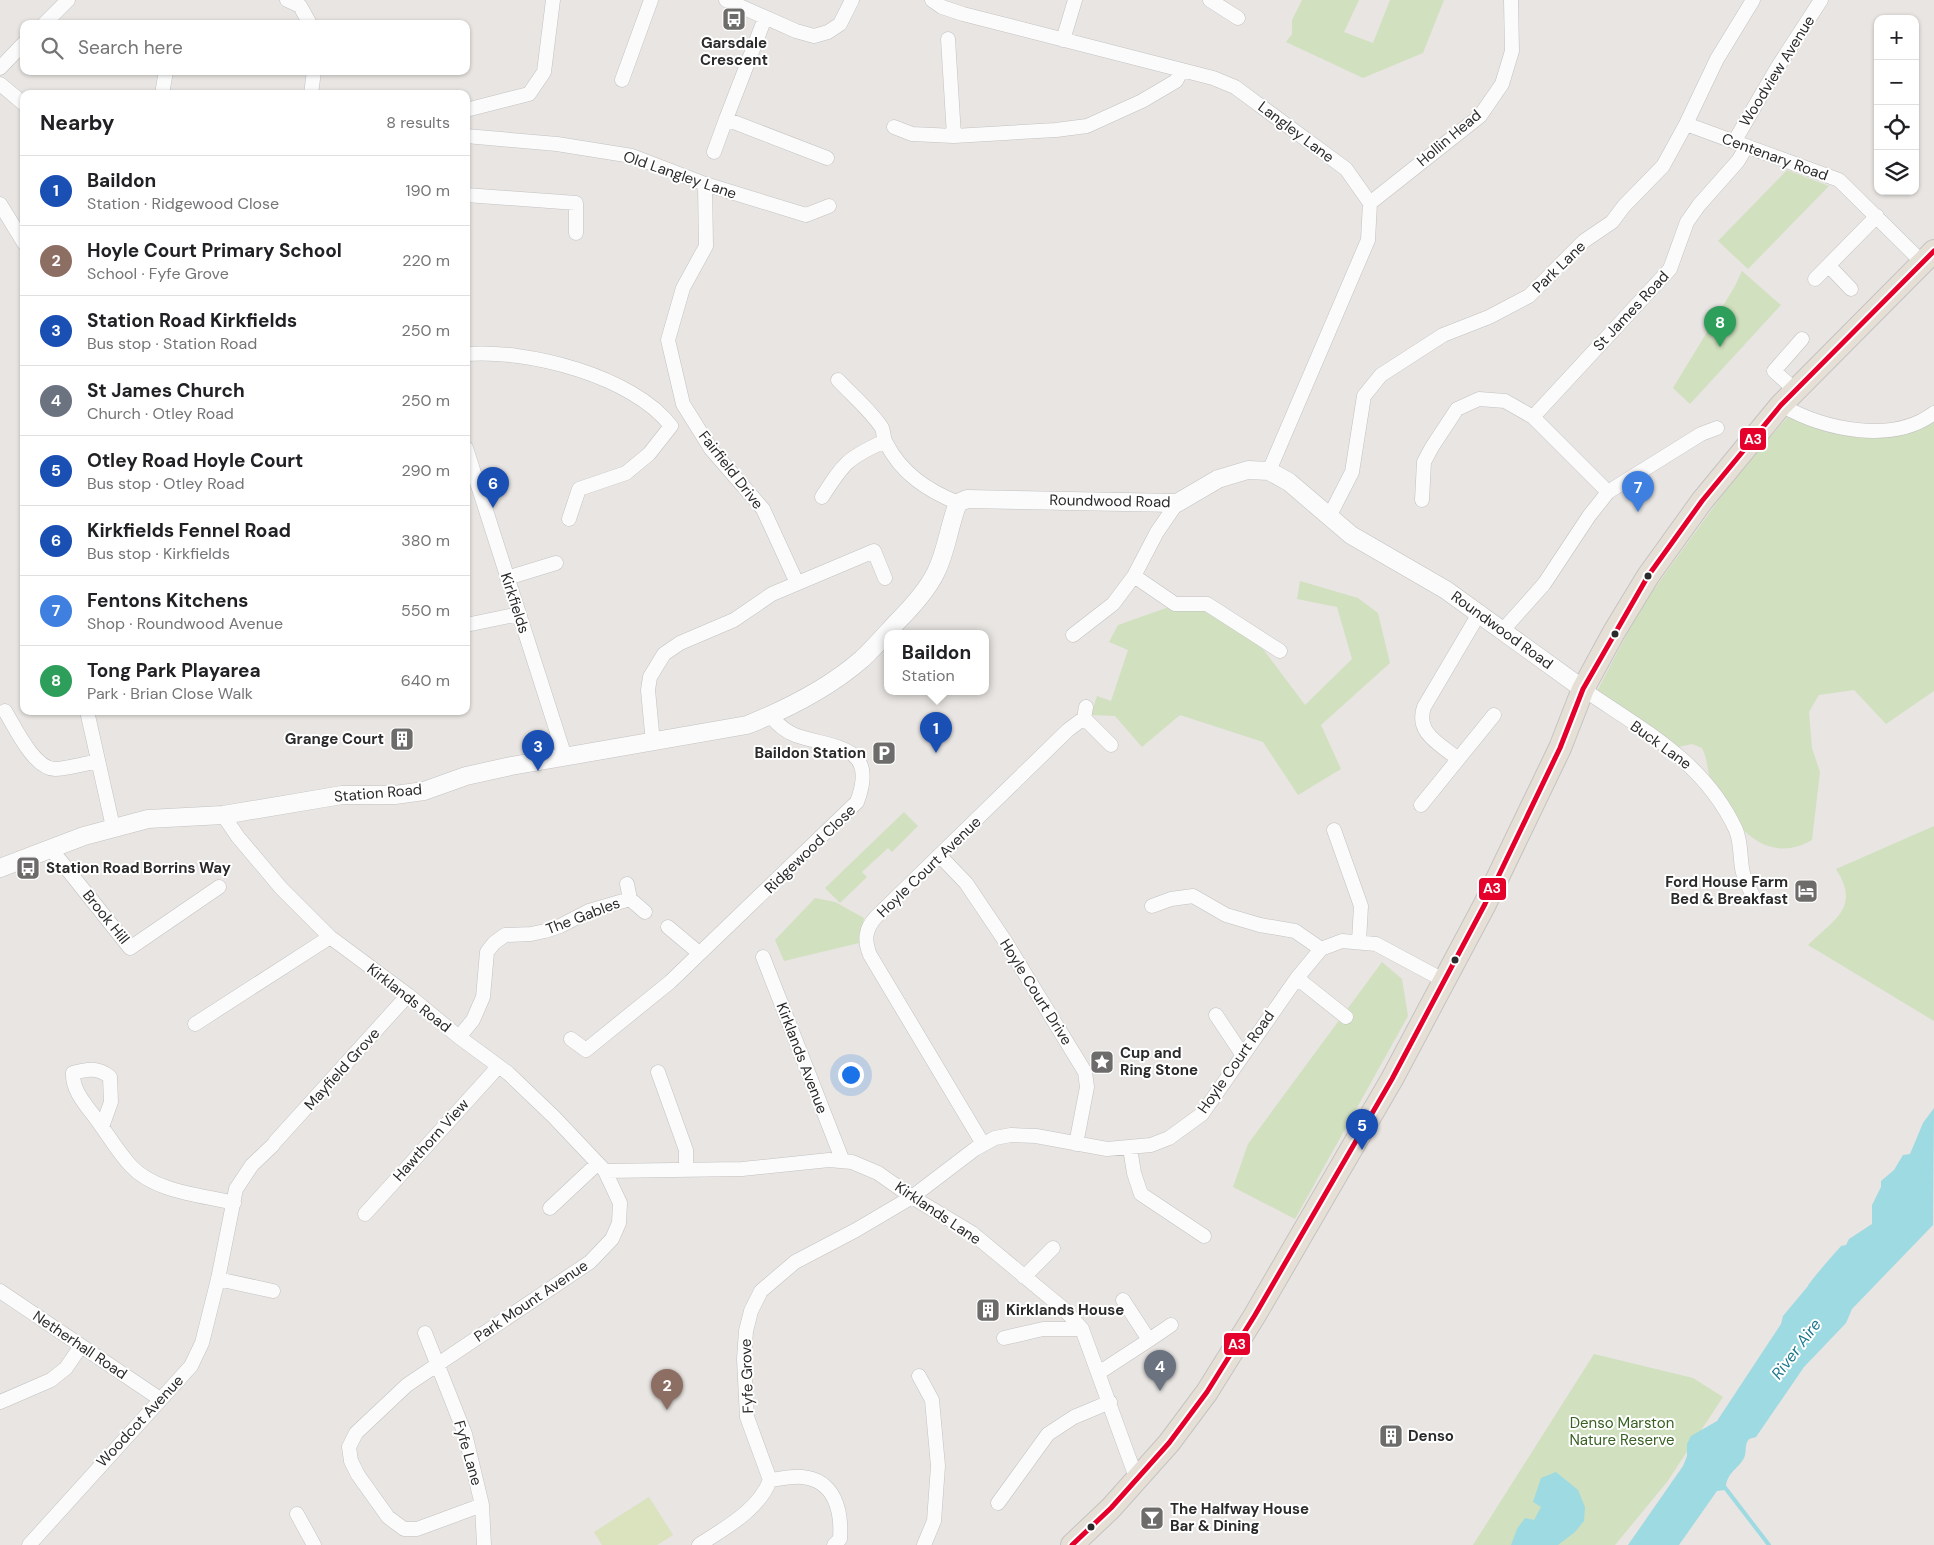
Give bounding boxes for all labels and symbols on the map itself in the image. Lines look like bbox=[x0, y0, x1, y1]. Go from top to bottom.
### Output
bus stop icon: Garsdale Crescent bbox=[721, 6, 747, 32]
street label: Woodview Avenue bbox=[1735, 12, 1819, 130]
place label: Garsdale Crescent bbox=[700, 33, 768, 70]
street label: Langley Lane bbox=[1254, 97, 1338, 167]
street label: Hollin Head bbox=[1413, 105, 1485, 171]
street label: Centenary Road bbox=[1719, 129, 1831, 185]
street label: Old Langley Lane bbox=[621, 146, 739, 204]
street label: Park Lane bbox=[1528, 237, 1590, 297]
street label: St James Road bbox=[1589, 267, 1673, 355]
pin: 8 bbox=[1704, 306, 1736, 347]
street label: Fairfield Drive bbox=[694, 427, 768, 513]
line badge: A3 bbox=[1739, 427, 1767, 451]
text: A3 bbox=[1744, 430, 1762, 448]
pin: 6 bbox=[477, 467, 509, 508]
pin: 7 bbox=[1622, 471, 1654, 512]
street label: Roundwood Road bbox=[1049, 490, 1171, 512]
street label: Kirkfields bbox=[496, 570, 534, 636]
unlabelled marker bbox=[1643, 571, 1653, 581]
street label: Roundwood Road bbox=[1447, 586, 1557, 674]
unlabelled marker bbox=[1610, 629, 1620, 639]
pin: 1 bbox=[920, 712, 952, 753]
street label: Buck Lane bbox=[1626, 716, 1696, 774]
building icon: Grange Court bbox=[389, 726, 415, 752]
place label: Grange Court bbox=[285, 729, 384, 749]
pin: 3 bbox=[522, 730, 554, 771]
parking icon: Baildon Station bbox=[871, 740, 897, 766]
place label: Baildon Station bbox=[755, 743, 866, 763]
street label: Station Road bbox=[333, 779, 423, 807]
street label: Ridgewood Close bbox=[760, 800, 860, 898]
street label: Hoyle Court Avenue bbox=[873, 812, 985, 922]
bus stop icon: Station Road Borrins Way bbox=[15, 855, 41, 881]
place label: Station Road Borrins Way bbox=[46, 858, 231, 878]
place label: Ford House Farm Bed & Breakfast bbox=[1665, 872, 1788, 909]
line badge: A3 bbox=[1478, 877, 1507, 901]
hotel icon: Ford House Farm Bed & Breakfast bbox=[1793, 878, 1819, 904]
text: A3 bbox=[1483, 879, 1501, 897]
street label: Brook Hill bbox=[78, 886, 134, 948]
street label: The Gables bbox=[543, 893, 623, 939]
street label: Hoyle Court Drive bbox=[995, 935, 1077, 1049]
unlabelled marker bbox=[1450, 955, 1460, 965]
street label: Kirklands Road bbox=[363, 959, 455, 1037]
street label: Kirklands Avenue bbox=[772, 1000, 832, 1116]
street label: Hoyle Court Road bbox=[1193, 1007, 1279, 1117]
street label: Mayfield Grove bbox=[300, 1024, 384, 1114]
place label: Cup and Ring Stone bbox=[1120, 1043, 1198, 1080]
place icon: Cup and Ring Stone bbox=[1089, 1049, 1115, 1075]
your location bbox=[838, 1062, 864, 1088]
street label: Hawthorn View bbox=[389, 1094, 474, 1186]
pin: 5 bbox=[1346, 1109, 1378, 1150]
street label: Kirklands Lane bbox=[891, 1177, 985, 1249]
street label: Park Mount Avenue bbox=[470, 1255, 592, 1347]
building icon: Kirklands House bbox=[975, 1297, 1001, 1323]
place label: Kirklands House bbox=[1006, 1300, 1124, 1320]
street label: Netherhall Road bbox=[29, 1306, 131, 1384]
water label: River Aire bbox=[1766, 1314, 1826, 1384]
line badge: A3 bbox=[1223, 1332, 1251, 1356]
text: A3 bbox=[1228, 1335, 1246, 1353]
street label: Fyfe Grove bbox=[736, 1338, 758, 1414]
pin: 4 bbox=[1144, 1350, 1176, 1391]
pin: 2 bbox=[651, 1369, 683, 1410]
street label: Woodcot Avenue bbox=[92, 1371, 188, 1471]
park label: Denso Marston Nature Reserve bbox=[1569, 1413, 1675, 1450]
street label: Fyfe Lane bbox=[449, 1418, 487, 1488]
building icon: Denso bbox=[1378, 1423, 1404, 1449]
place label: Denso bbox=[1408, 1426, 1454, 1446]
place label: The Halfway House Bar & Dining bbox=[1170, 1499, 1309, 1536]
bar icon: The Halfway House Bar & Dining bbox=[1139, 1505, 1165, 1531]
unlabelled marker bbox=[1086, 1522, 1096, 1532]

